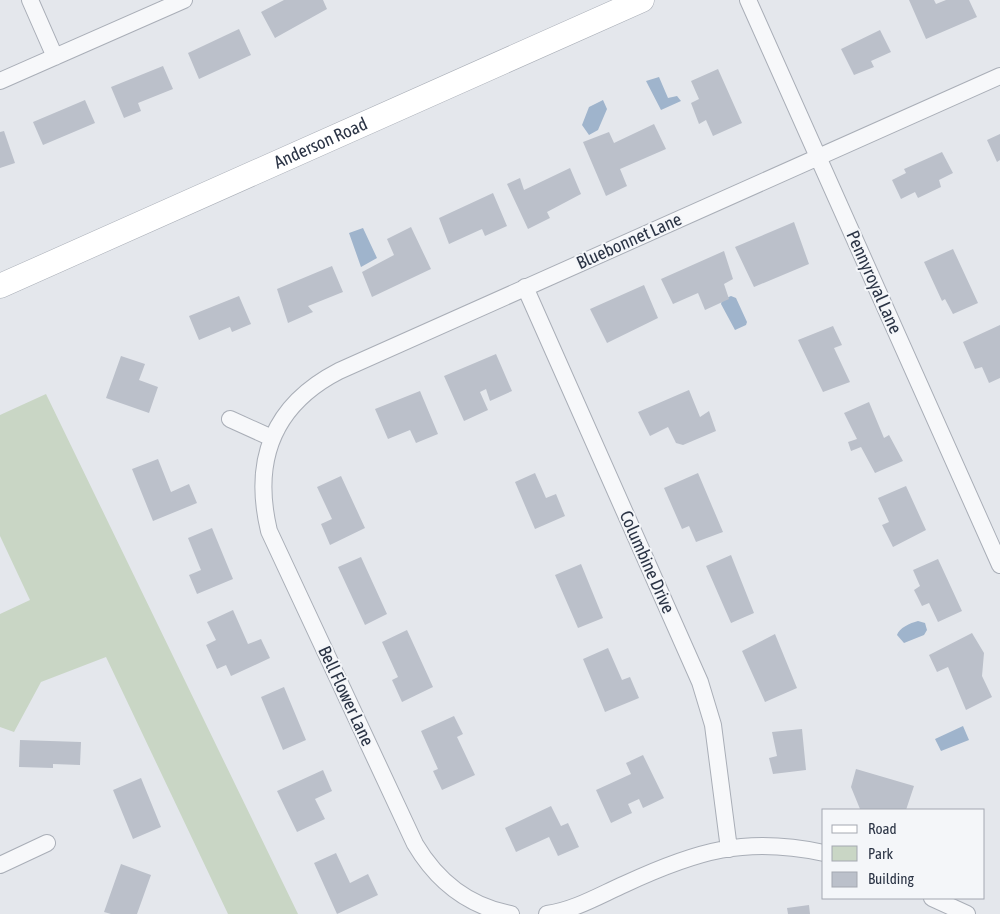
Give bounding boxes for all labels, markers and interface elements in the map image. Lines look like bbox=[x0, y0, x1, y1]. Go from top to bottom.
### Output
street label: Anderson Road bbox=[270, 113, 370, 173]
street label: Bluebonnet Lane bbox=[573, 208, 685, 273]
street label: Pennyroyal Lane bbox=[842, 227, 906, 336]
street label: Columbine Drive bbox=[616, 507, 679, 616]
street label: Bell Flower Lane bbox=[314, 643, 379, 749]
legend bbox=[822, 809, 985, 899]
text: Road bbox=[868, 820, 897, 837]
text: Park bbox=[868, 845, 893, 862]
text: Building bbox=[868, 870, 914, 887]

